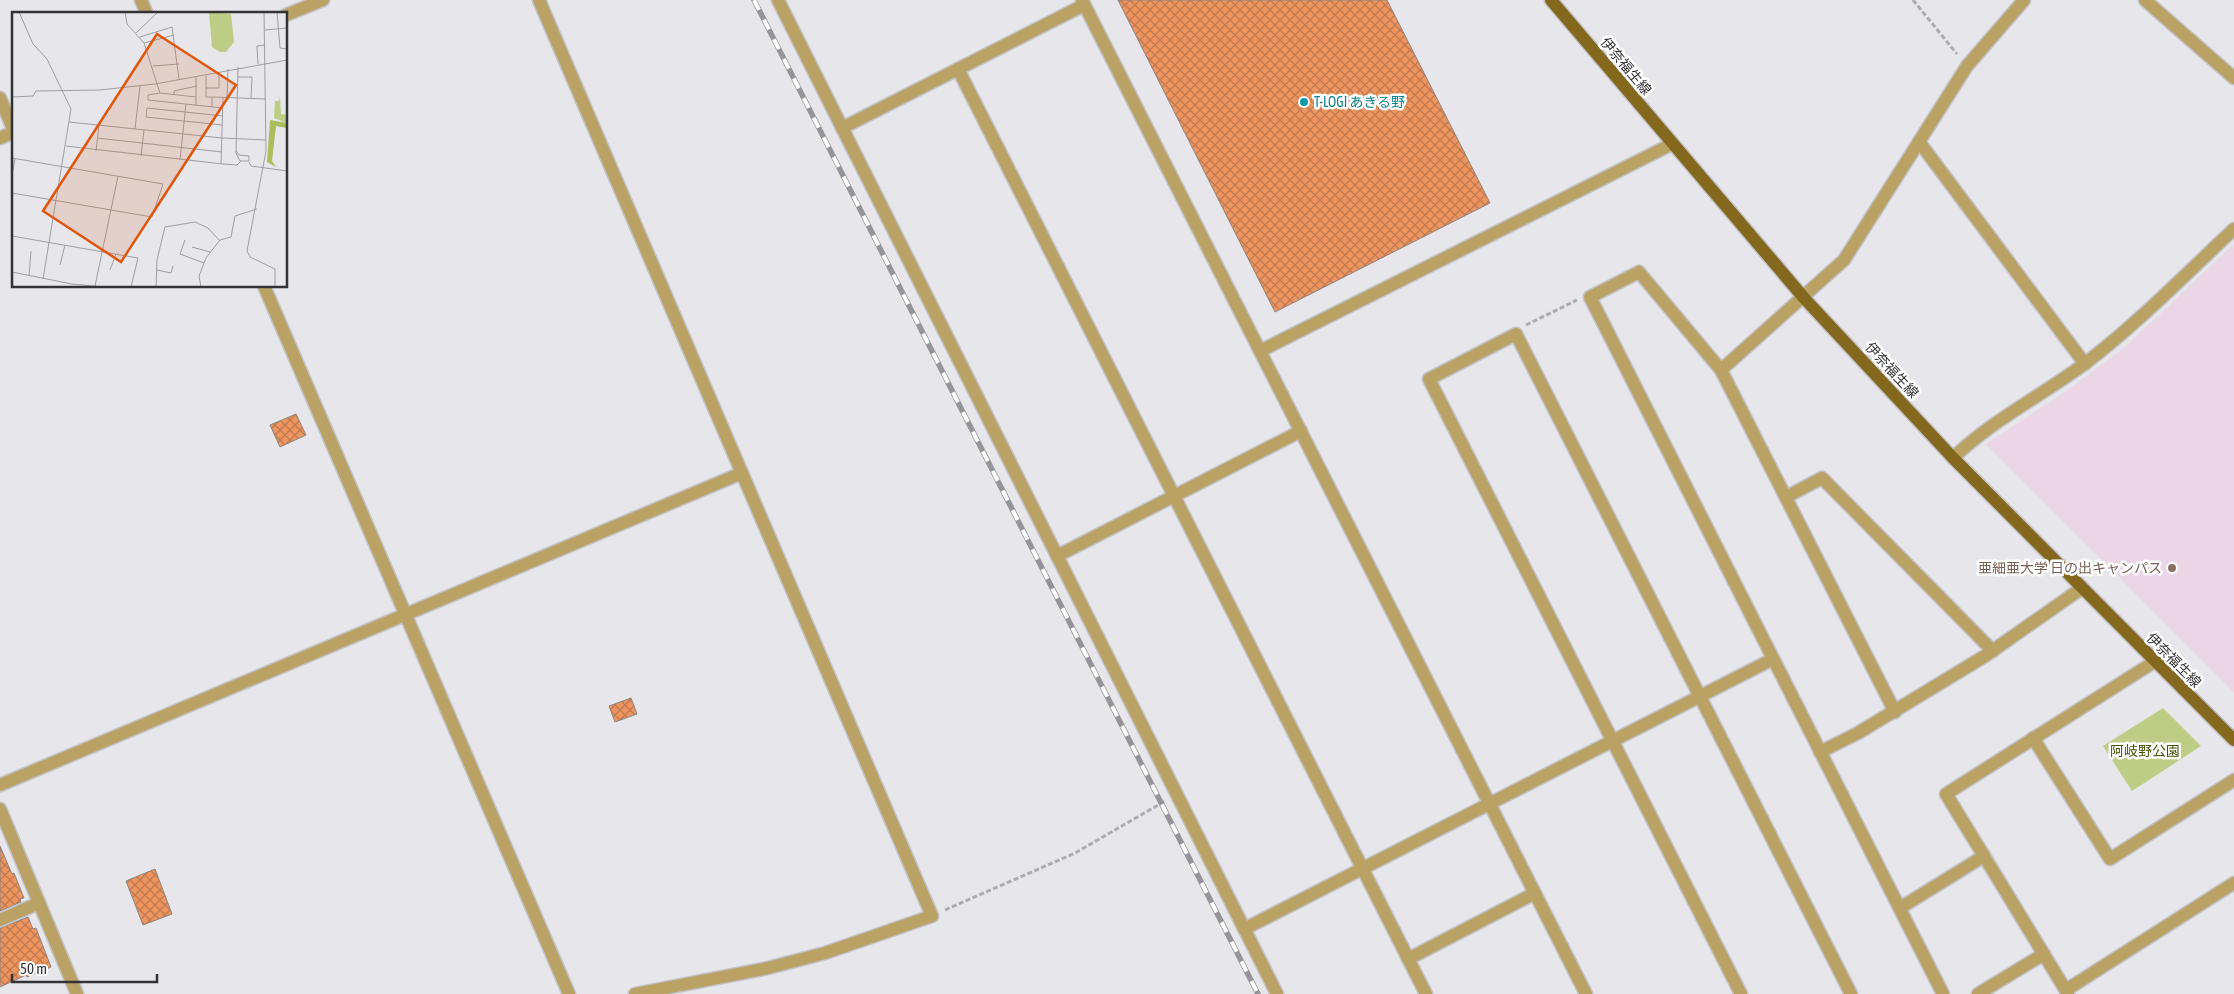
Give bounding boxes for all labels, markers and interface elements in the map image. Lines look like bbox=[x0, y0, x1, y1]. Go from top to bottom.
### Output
inset map bbox=[12, 12, 288, 288]
street label: 伊奈福生線 bbox=[1597, 34, 1655, 98]
place label: T-LOGI あきる野 bbox=[1314, 94, 1405, 110]
marker: T-LOGI あきる野 bbox=[1298, 96, 1310, 108]
street label: 伊奈福生線 bbox=[1862, 339, 1922, 401]
place label: 亜細亜大学 日の出キャンパス bbox=[1978, 560, 2162, 576]
marker: 亜細亜大学 日の出キャンパス bbox=[2166, 562, 2178, 574]
street label: 伊奈福生線 bbox=[2144, 630, 2204, 690]
park label: 阿岐野公園 bbox=[2110, 743, 2180, 759]
scale bar bbox=[12, 952, 158, 984]
text: 50 m bbox=[20, 960, 47, 977]

